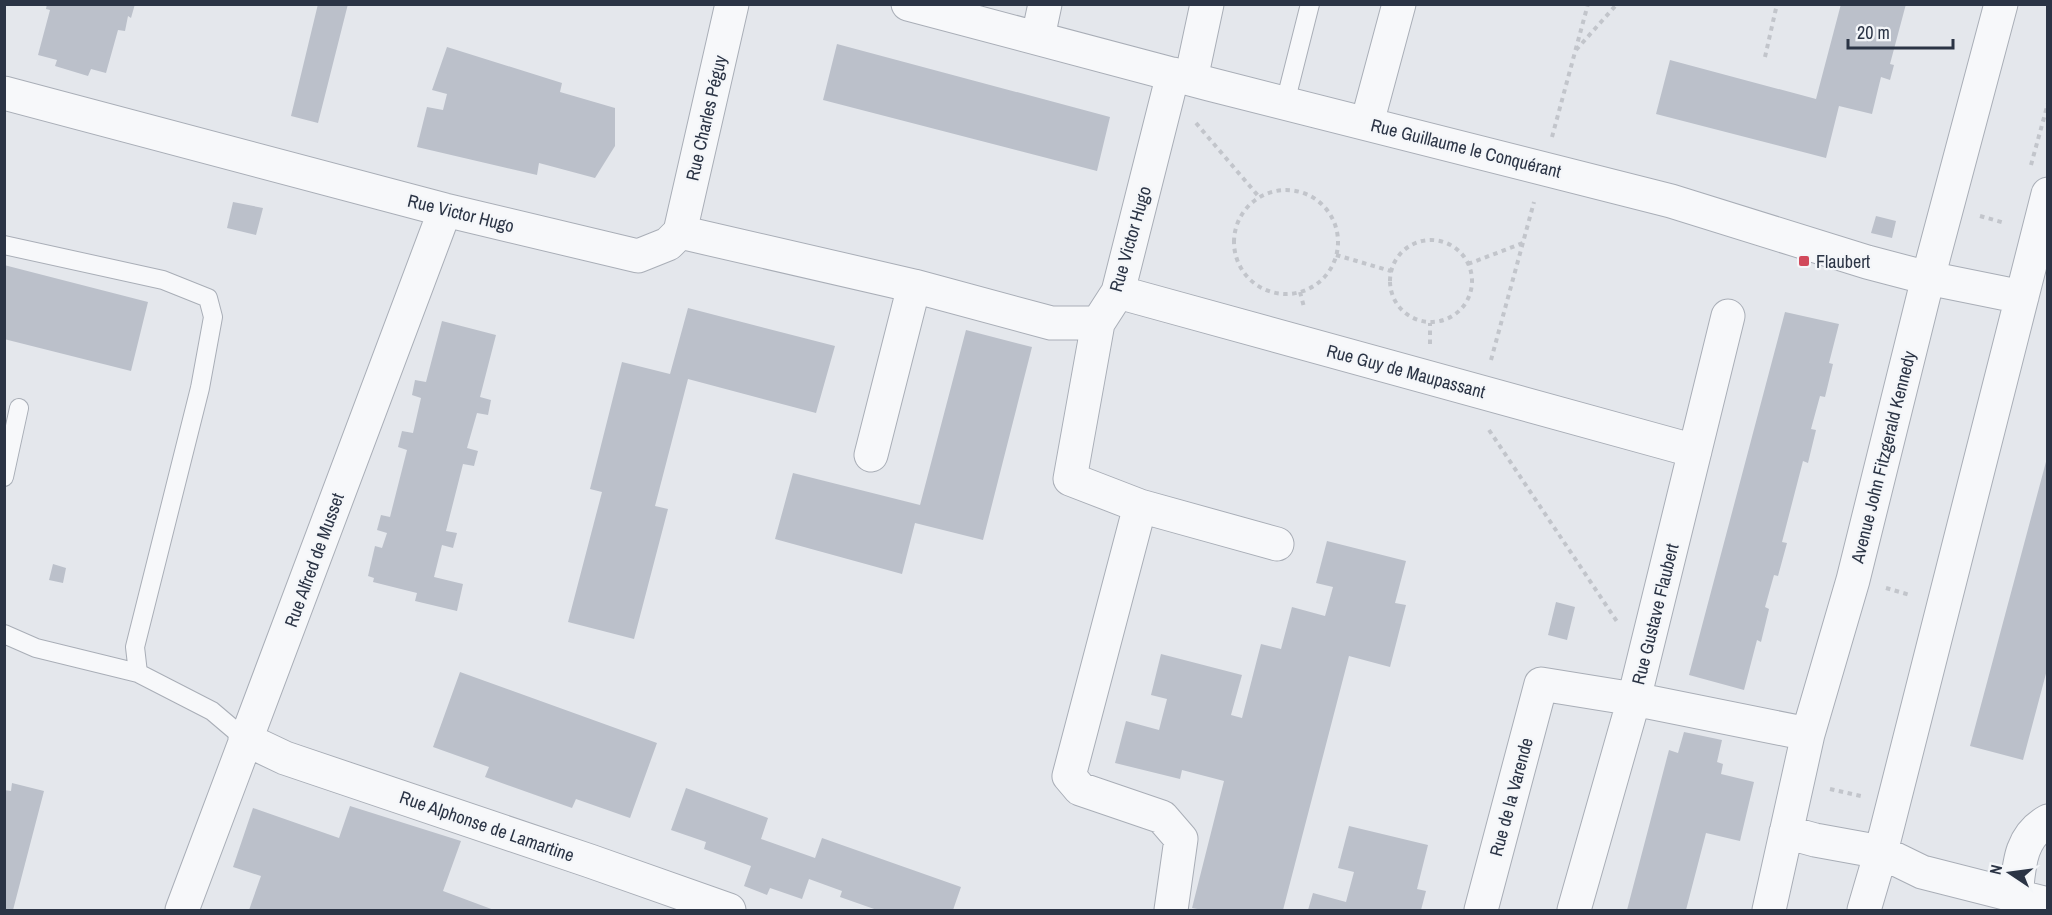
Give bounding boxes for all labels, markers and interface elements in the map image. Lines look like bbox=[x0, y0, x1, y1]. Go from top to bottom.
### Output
scale bar bbox=[1848, 12, 1953, 50]
text: 20 m bbox=[1857, 20, 1890, 45]
street label: Rue Charles Péguy bbox=[679, 52, 733, 183]
street label: Rue Guillaume le Conquérant bbox=[1368, 112, 1564, 184]
street label: Rue Victor Hugo bbox=[1103, 183, 1157, 295]
street label: Rue Victor Hugo bbox=[405, 188, 517, 238]
place label: Flaubert bbox=[1816, 249, 1870, 274]
marker: Flaubert bbox=[1797, 254, 1811, 268]
street label: Rue Guy de Maupassant bbox=[1324, 338, 1488, 404]
street label: Avenue John Fitzgerald Kennedy bbox=[1844, 348, 1922, 567]
street label: Rue Alfred de Musset bbox=[278, 489, 350, 631]
street label: Rue Gustave Flaubert bbox=[1625, 541, 1685, 687]
street label: Rue de la Varende bbox=[1483, 735, 1539, 859]
street label: Rue Alphonse de Lamartine bbox=[396, 784, 578, 868]
north arrow bbox=[1980, 843, 2040, 903]
text: N bbox=[1984, 863, 2007, 877]

